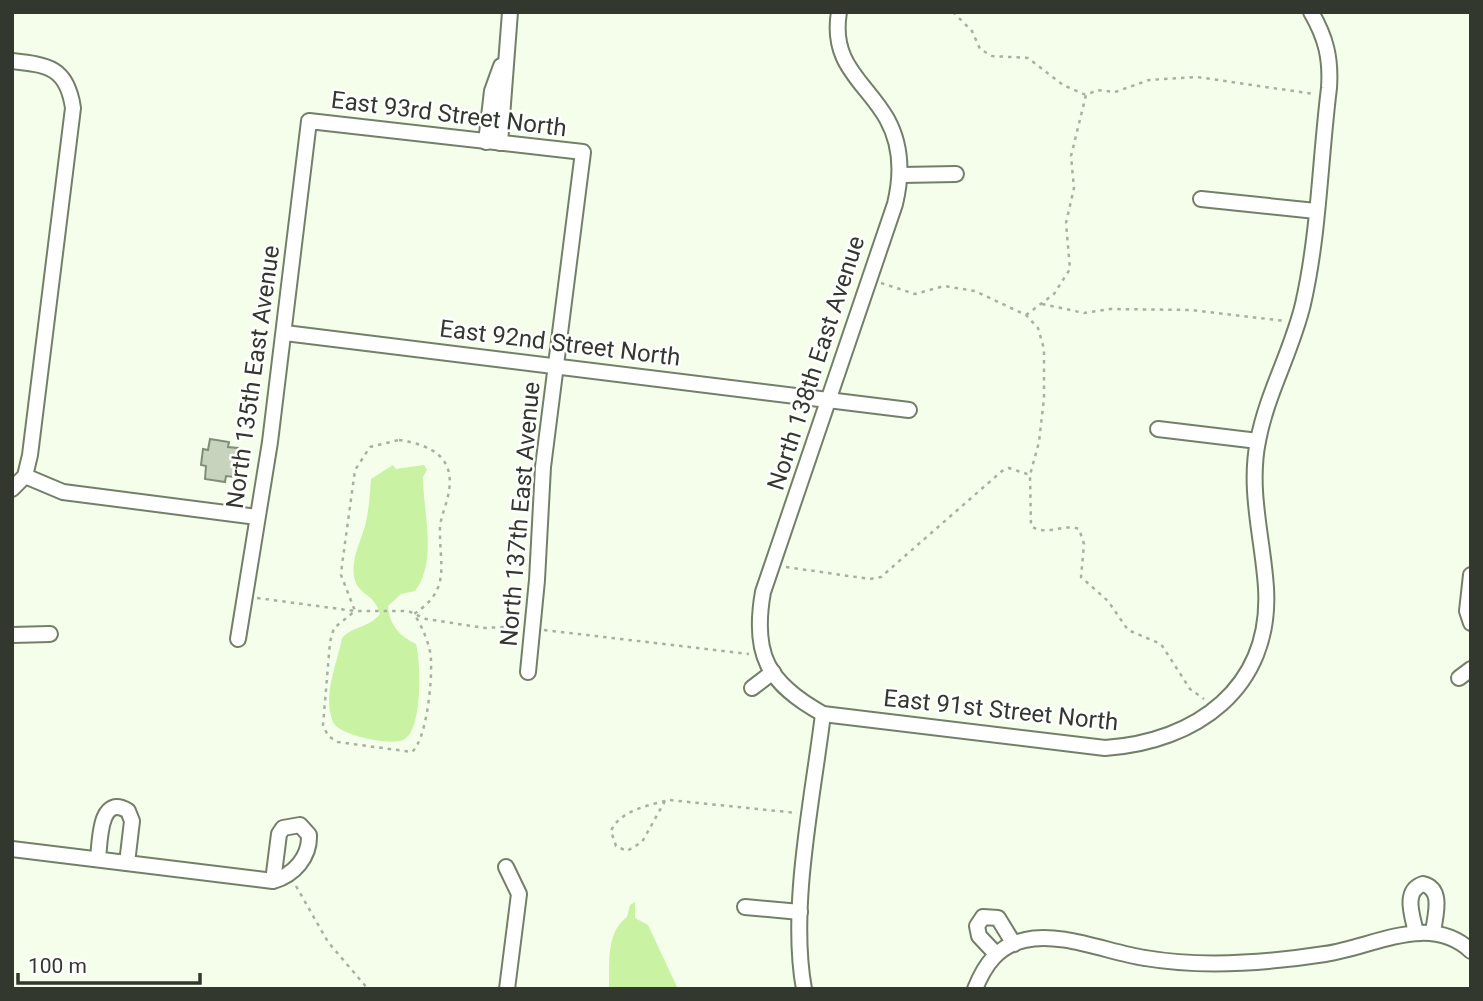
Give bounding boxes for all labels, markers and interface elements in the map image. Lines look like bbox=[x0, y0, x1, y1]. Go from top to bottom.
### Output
street label: East 93rd Street North bbox=[330, 86, 568, 142]
street label: North 138th East Avenue bbox=[762, 232, 870, 494]
street label: North 135th East Avenue bbox=[221, 244, 285, 510]
street label: East 92nd Street North bbox=[438, 314, 682, 372]
street label: North 137th East Avenue bbox=[494, 381, 546, 647]
street label: East 91st Street North bbox=[882, 684, 1120, 736]
scale bar bbox=[18, 942, 200, 986]
text: 100 m bbox=[28, 954, 87, 978]

